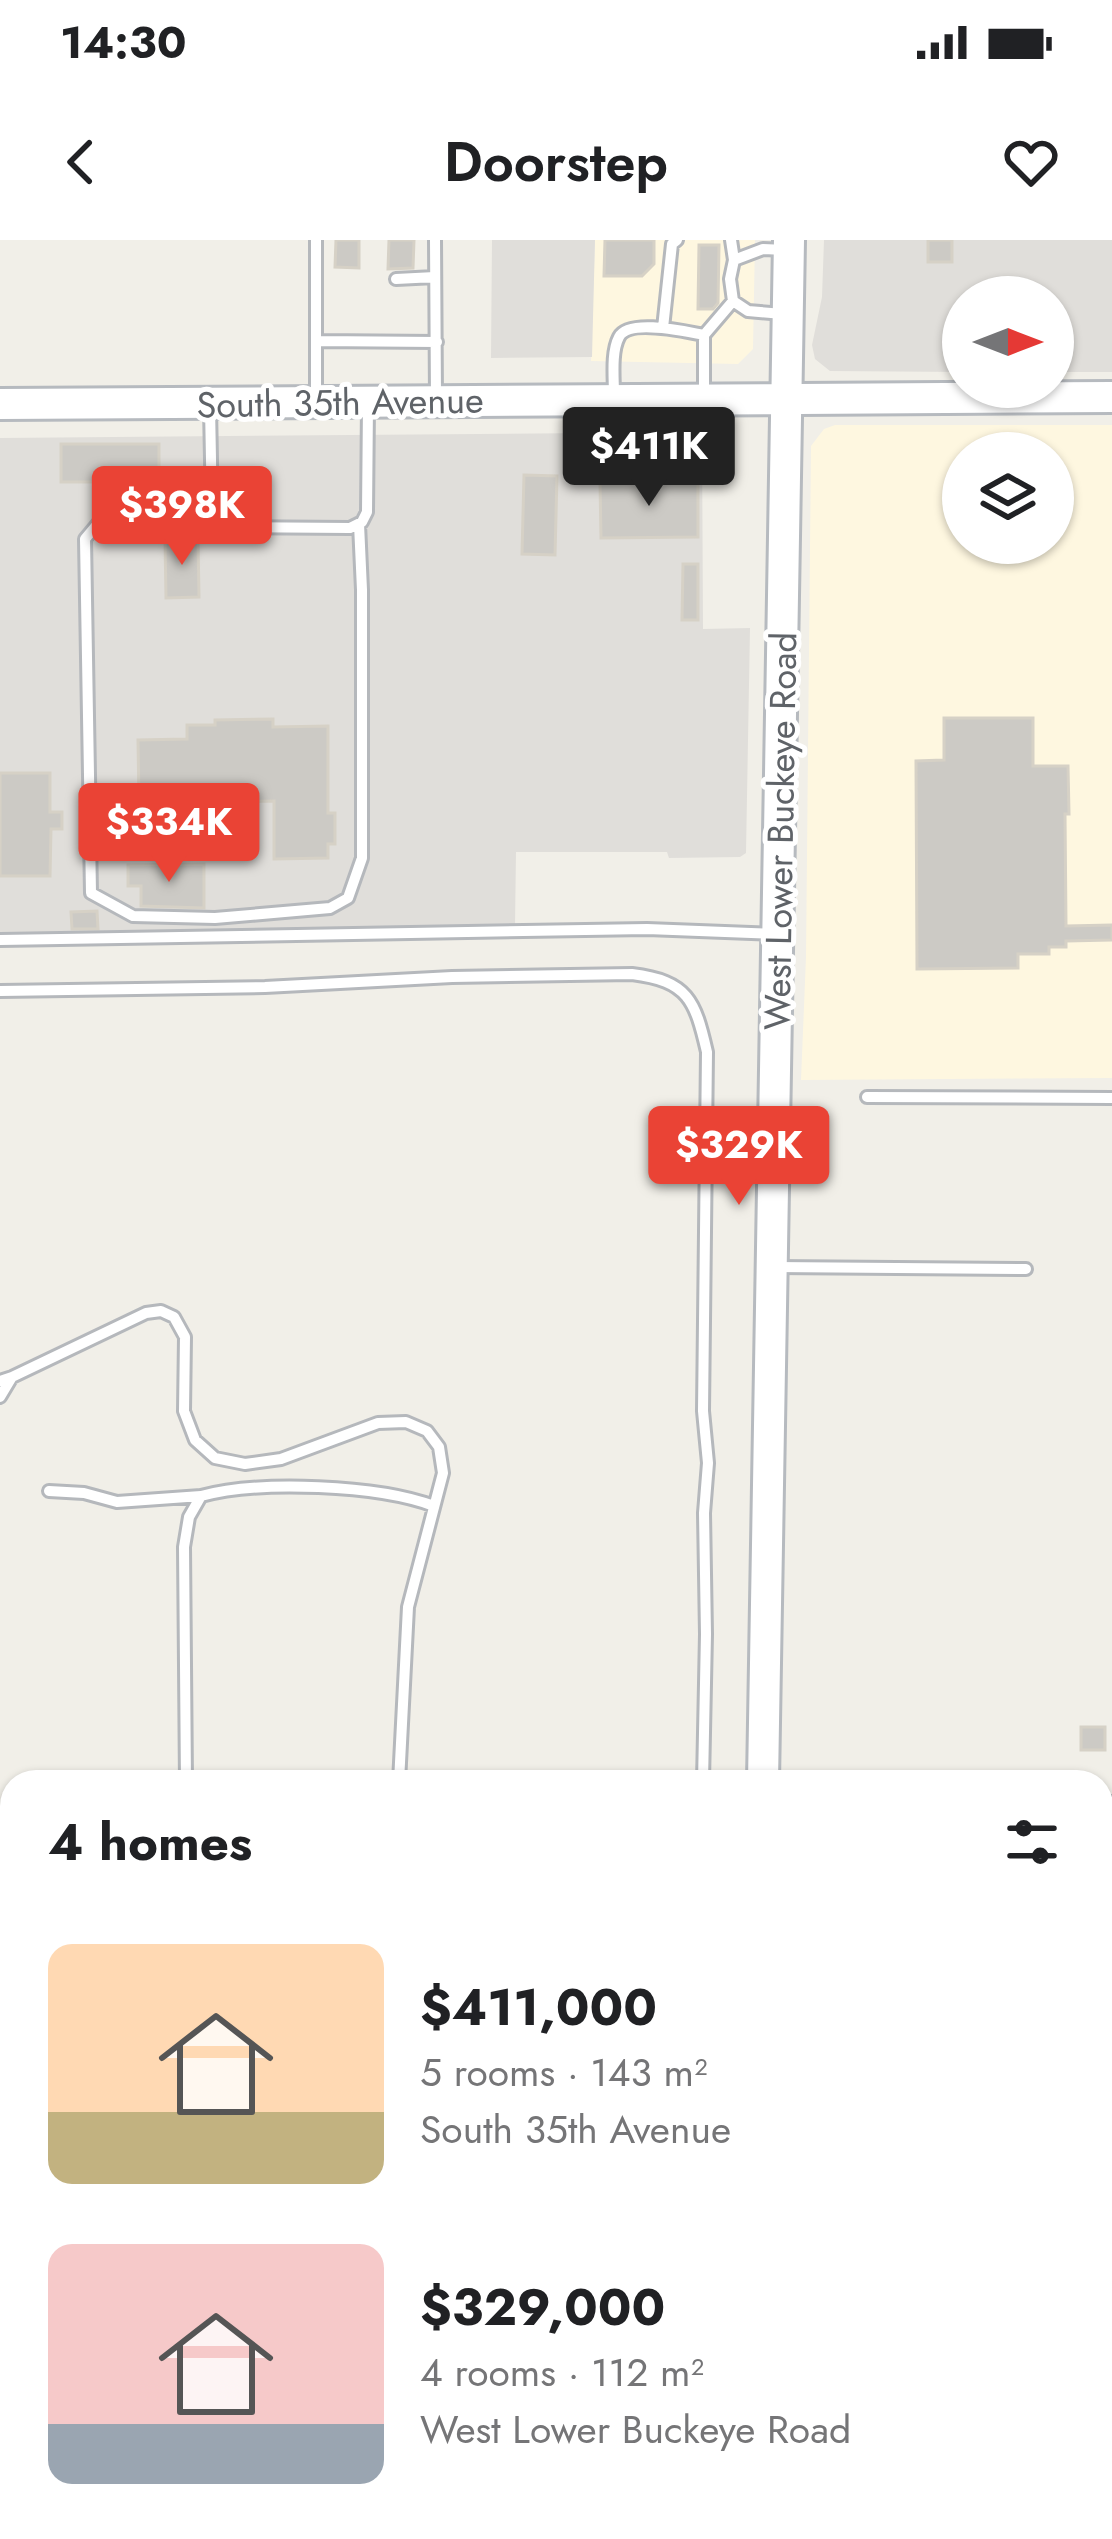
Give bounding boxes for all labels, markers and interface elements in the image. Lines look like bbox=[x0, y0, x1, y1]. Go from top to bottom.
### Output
text: 14:30 bbox=[60, 10, 187, 75]
text: Doorstep bbox=[444, 123, 668, 201]
icon: back bbox=[48, 129, 114, 195]
icon: heart bbox=[998, 129, 1064, 195]
north arrow bbox=[942, 276, 1074, 408]
map controls bbox=[942, 276, 1074, 564]
street label: South 35th Avenue bbox=[196, 373, 484, 431]
pin: $411K bbox=[565, 407, 733, 509]
text: $411K bbox=[590, 417, 708, 474]
button: layers bbox=[942, 432, 1074, 564]
pin: $398K bbox=[98, 466, 266, 568]
text: $398K bbox=[119, 476, 245, 533]
street label: West Lower Buckeye Road bbox=[751, 632, 809, 1030]
pin: $334K bbox=[85, 783, 253, 885]
text: $334K bbox=[105, 793, 233, 850]
pin: $329K bbox=[655, 1106, 823, 1208]
text: $329K bbox=[675, 1116, 803, 1173]
text: 4 homes bbox=[48, 1805, 252, 1879]
icon: filters bbox=[999, 1809, 1065, 1875]
text: $411,000 bbox=[420, 1970, 657, 2044]
icon: home bbox=[144, 1992, 288, 2136]
text: 5 rooms · 143 m² bbox=[420, 2044, 708, 2101]
text: South 35th Avenue bbox=[420, 2101, 731, 2158]
text: $329,000 bbox=[420, 2270, 665, 2344]
icon: home bbox=[144, 2292, 288, 2436]
text: 4 rooms · 112 m² bbox=[420, 2344, 704, 2401]
text: West Lower Buckeye Road bbox=[420, 2401, 851, 2458]

